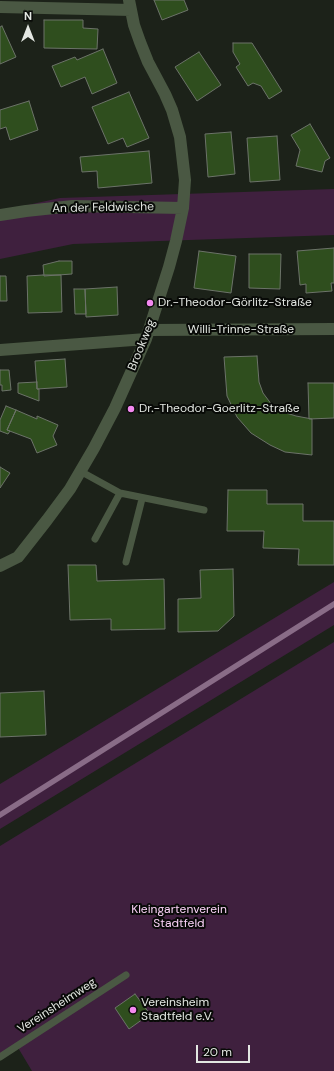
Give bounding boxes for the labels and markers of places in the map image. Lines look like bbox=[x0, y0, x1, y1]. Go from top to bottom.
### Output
place label: Dr.-Theodor-Görlitz-Straße bbox=[158, 296, 312, 310]
marker: Dr.-Theodor-Görlitz-Straße bbox=[145, 298, 155, 308]
place label: Dr.-Theodor-Goerlitz-Straße bbox=[139, 402, 300, 416]
marker: Dr.-Theodor-Goerlitz-Straße bbox=[126, 404, 136, 414]
place label: Vereinsheim Stadtfeld e.V. bbox=[141, 996, 213, 1024]
marker: Vereinsheim Stadtfeld e.V. bbox=[128, 1005, 138, 1015]

